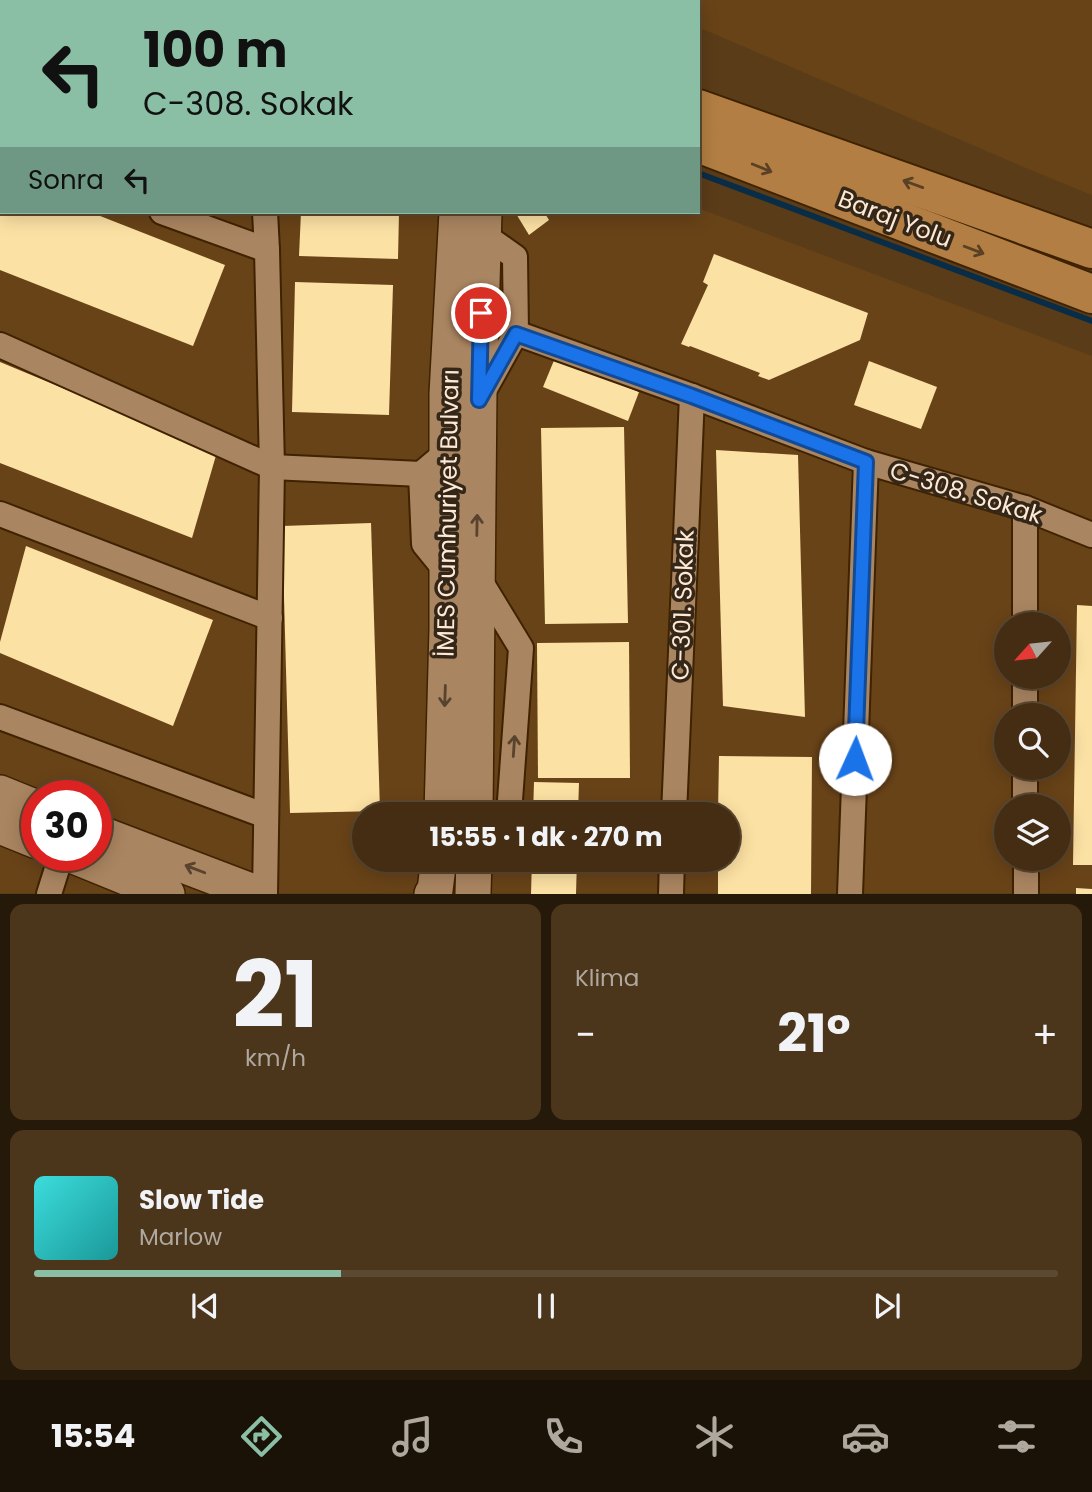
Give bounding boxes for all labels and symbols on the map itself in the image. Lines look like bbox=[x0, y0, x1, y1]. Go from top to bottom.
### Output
one-way arrow bbox=[750, 162, 772, 175]
one-way arrow bbox=[902, 177, 924, 190]
street label: Baraj Yolu bbox=[834, 182, 957, 255]
one-way arrow bbox=[963, 244, 985, 257]
pin bbox=[451, 283, 511, 343]
street label: İMES Cumhuriyet Bulvarı bbox=[428, 369, 467, 657]
street label: C-308. Sokak bbox=[886, 454, 1047, 532]
one-way arrow bbox=[471, 514, 484, 537]
street label: C-301. Sokak bbox=[663, 529, 702, 681]
north arrow bbox=[994, 612, 1071, 690]
one-way arrow bbox=[439, 684, 452, 707]
position arrow bbox=[818, 722, 892, 796]
one-way arrow bbox=[508, 735, 521, 757]
speed limit sign: 30 bbox=[21, 780, 112, 871]
one-way arrow bbox=[185, 862, 206, 875]

